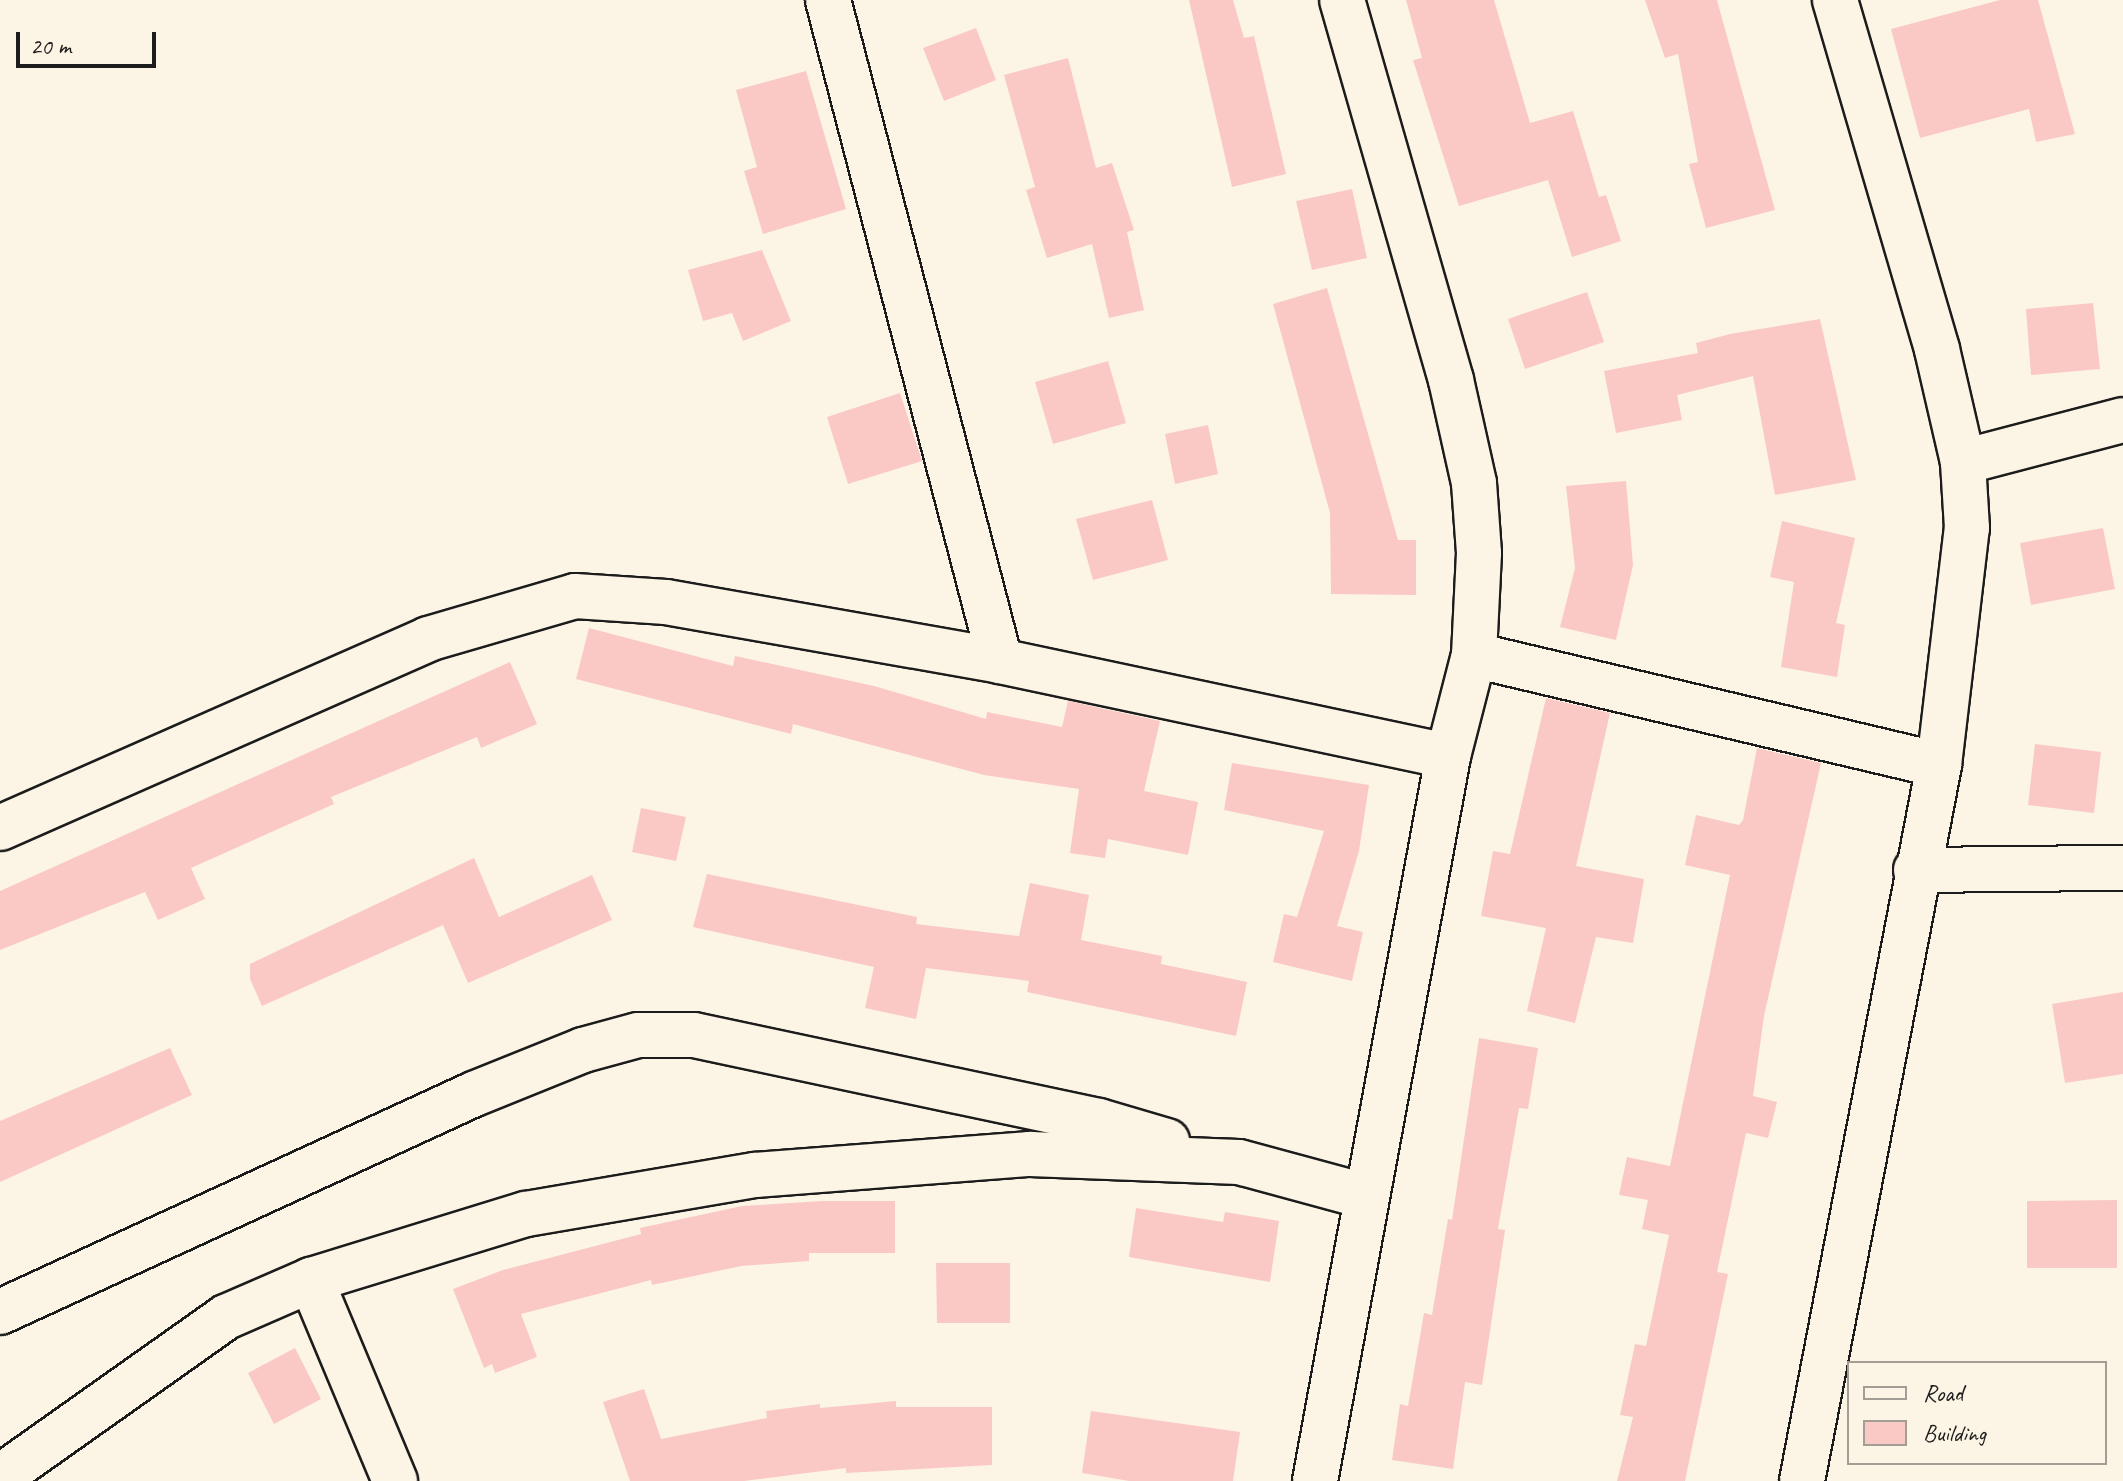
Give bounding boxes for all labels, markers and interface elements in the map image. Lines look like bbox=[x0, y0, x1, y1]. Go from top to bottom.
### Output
scale bar bbox=[20, 16, 160, 66]
text: 20 m bbox=[30, 31, 71, 61]
legend bbox=[1847, 1361, 2107, 1465]
text: Road bbox=[1923, 1378, 1963, 1408]
text: Building bbox=[1923, 1418, 1986, 1448]

